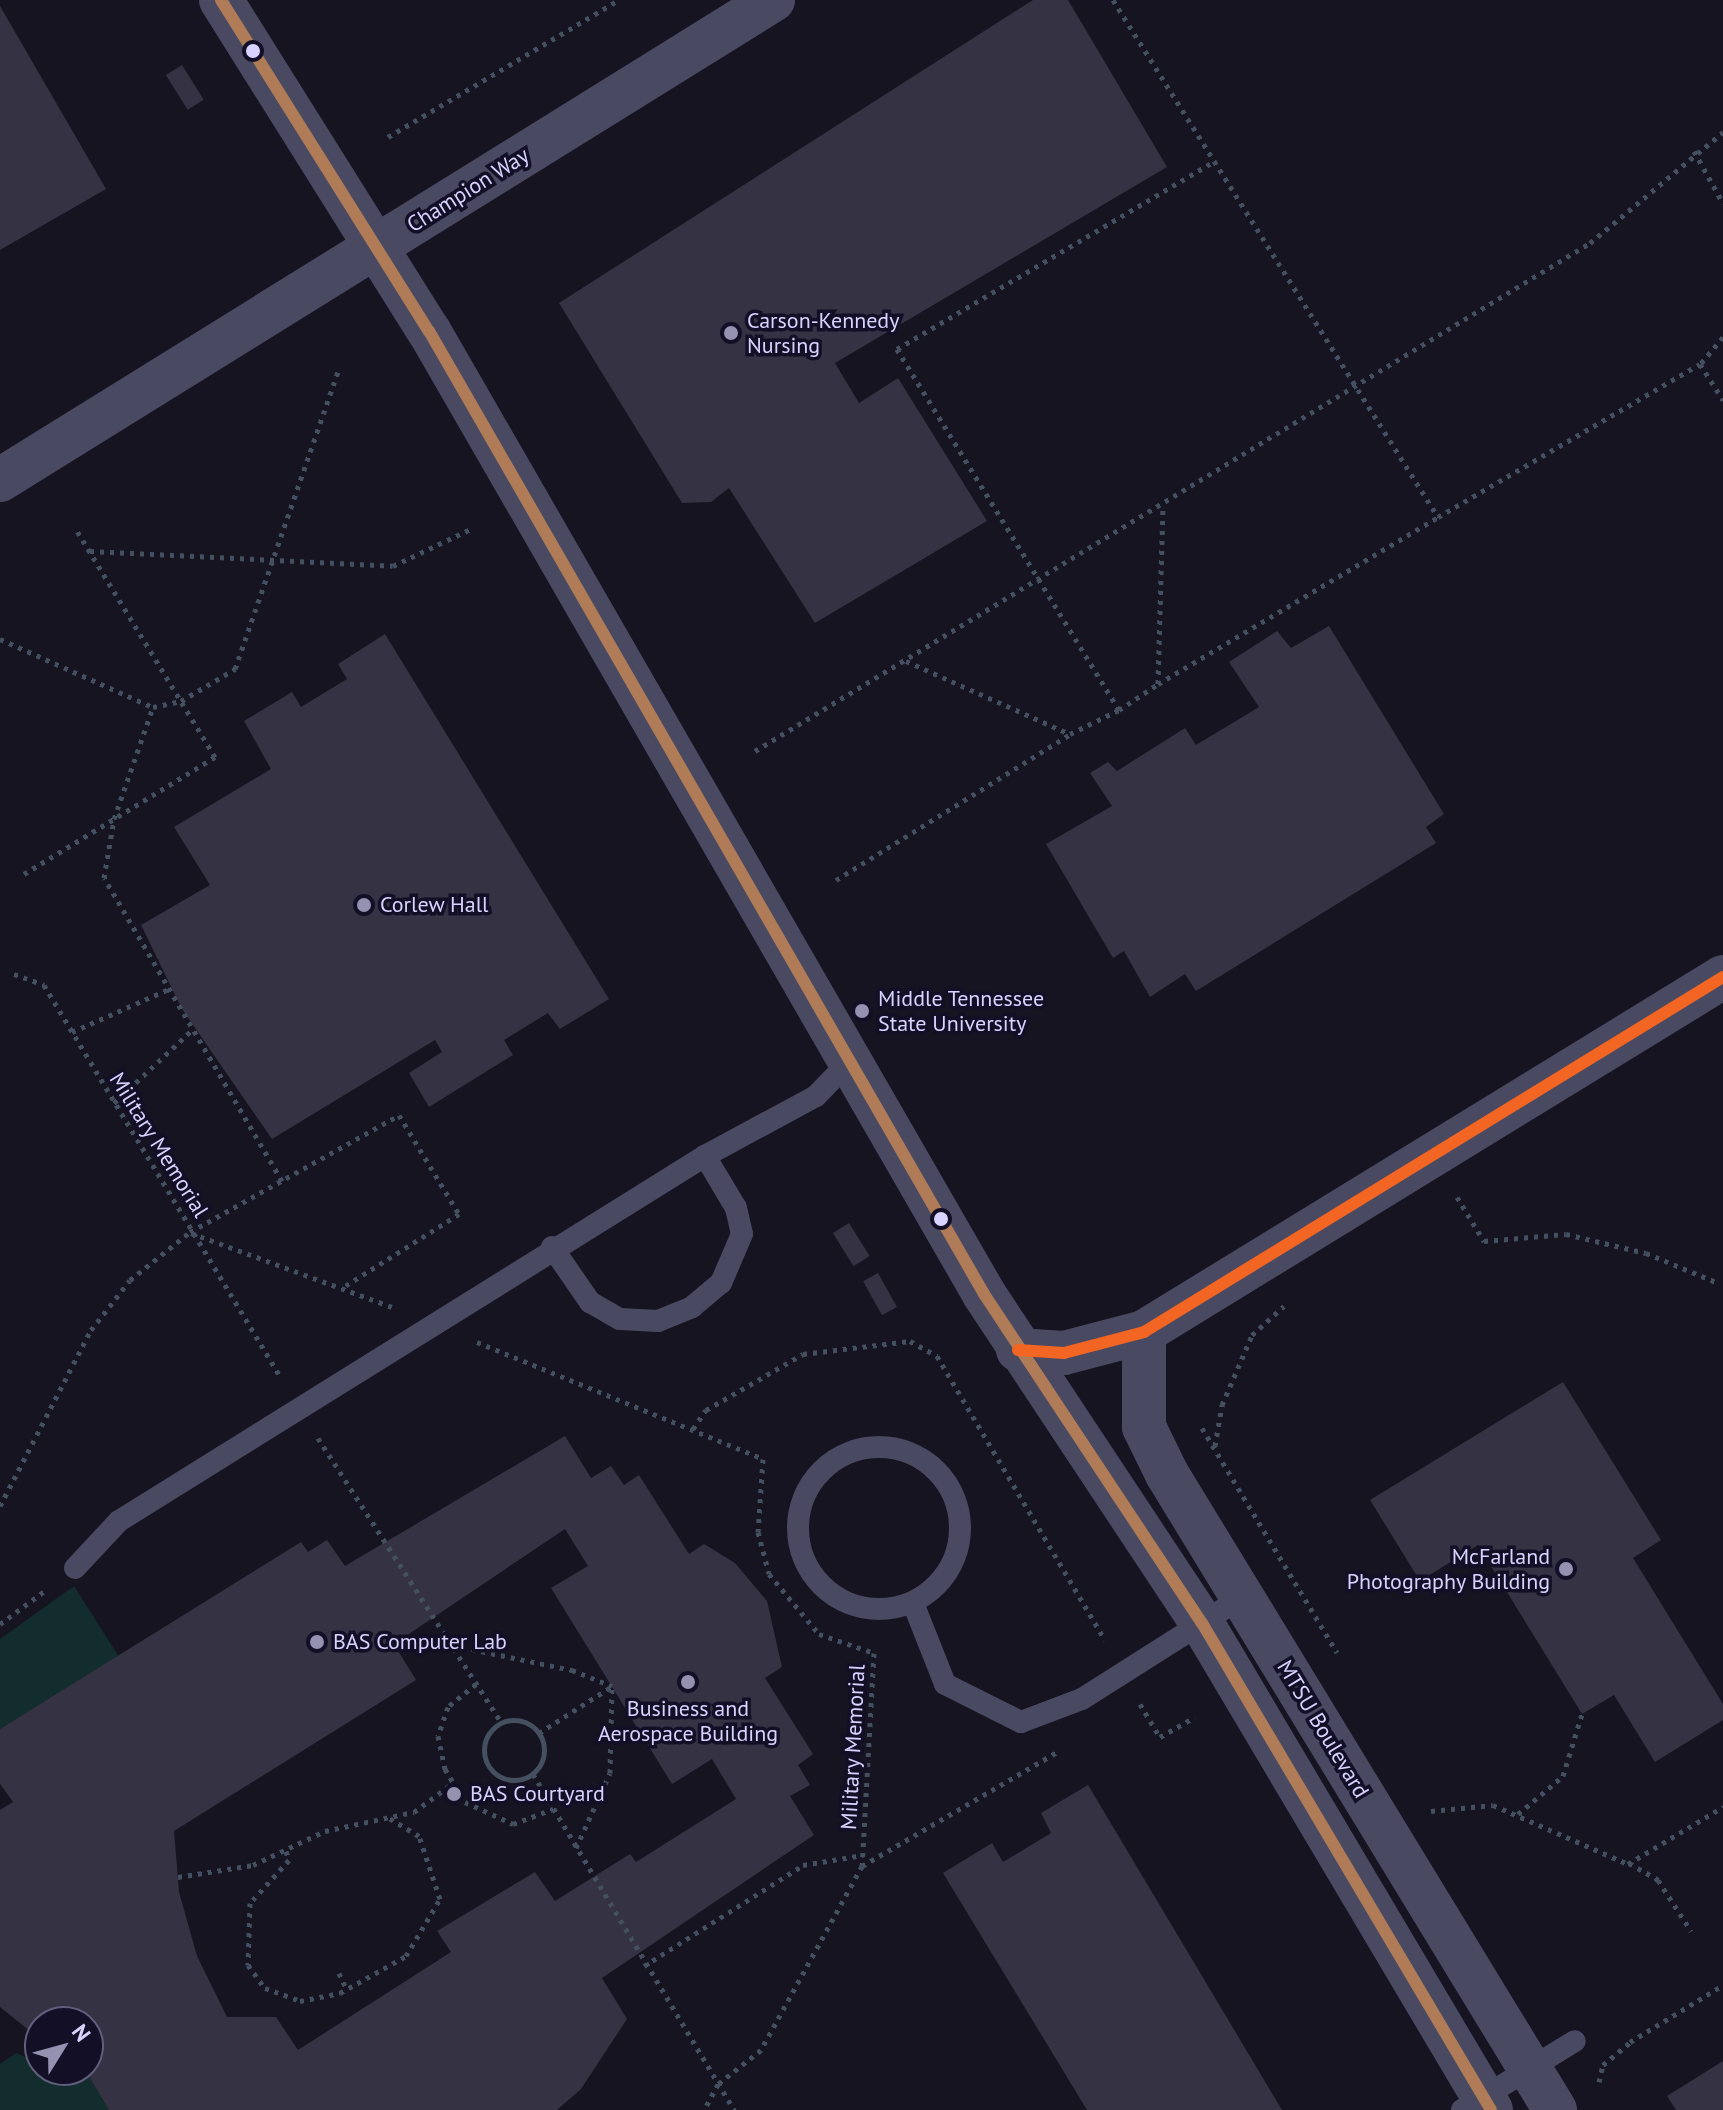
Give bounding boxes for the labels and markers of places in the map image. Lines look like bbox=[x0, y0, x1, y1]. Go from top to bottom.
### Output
unlabelled marker bbox=[245, 43, 261, 59]
place label: Carson-Kennedy Nursing bbox=[747, 307, 899, 358]
marker: Carson-Kennedy Nursing bbox=[722, 324, 740, 342]
place label: Corlew Hall bbox=[380, 892, 489, 918]
marker: Corlew Hall bbox=[355, 896, 373, 914]
place label: Middle Tennessee State University bbox=[878, 985, 1045, 1036]
marker: Middle Tennessee State University bbox=[853, 1002, 871, 1020]
unlabelled marker bbox=[933, 1211, 949, 1227]
place label: McFarland Photography Building bbox=[1346, 1543, 1550, 1594]
marker: McFarland Photography Building bbox=[1557, 1560, 1575, 1578]
place label: BAS Computer Lab bbox=[333, 1629, 507, 1655]
marker: BAS Computer Lab bbox=[308, 1633, 326, 1651]
marker: Business and Aerospace Building bbox=[679, 1673, 697, 1691]
place label: Business and Aerospace Building bbox=[598, 1695, 778, 1746]
place label: BAS Courtyard bbox=[470, 1781, 605, 1807]
marker: BAS Courtyard bbox=[445, 1785, 463, 1803]

